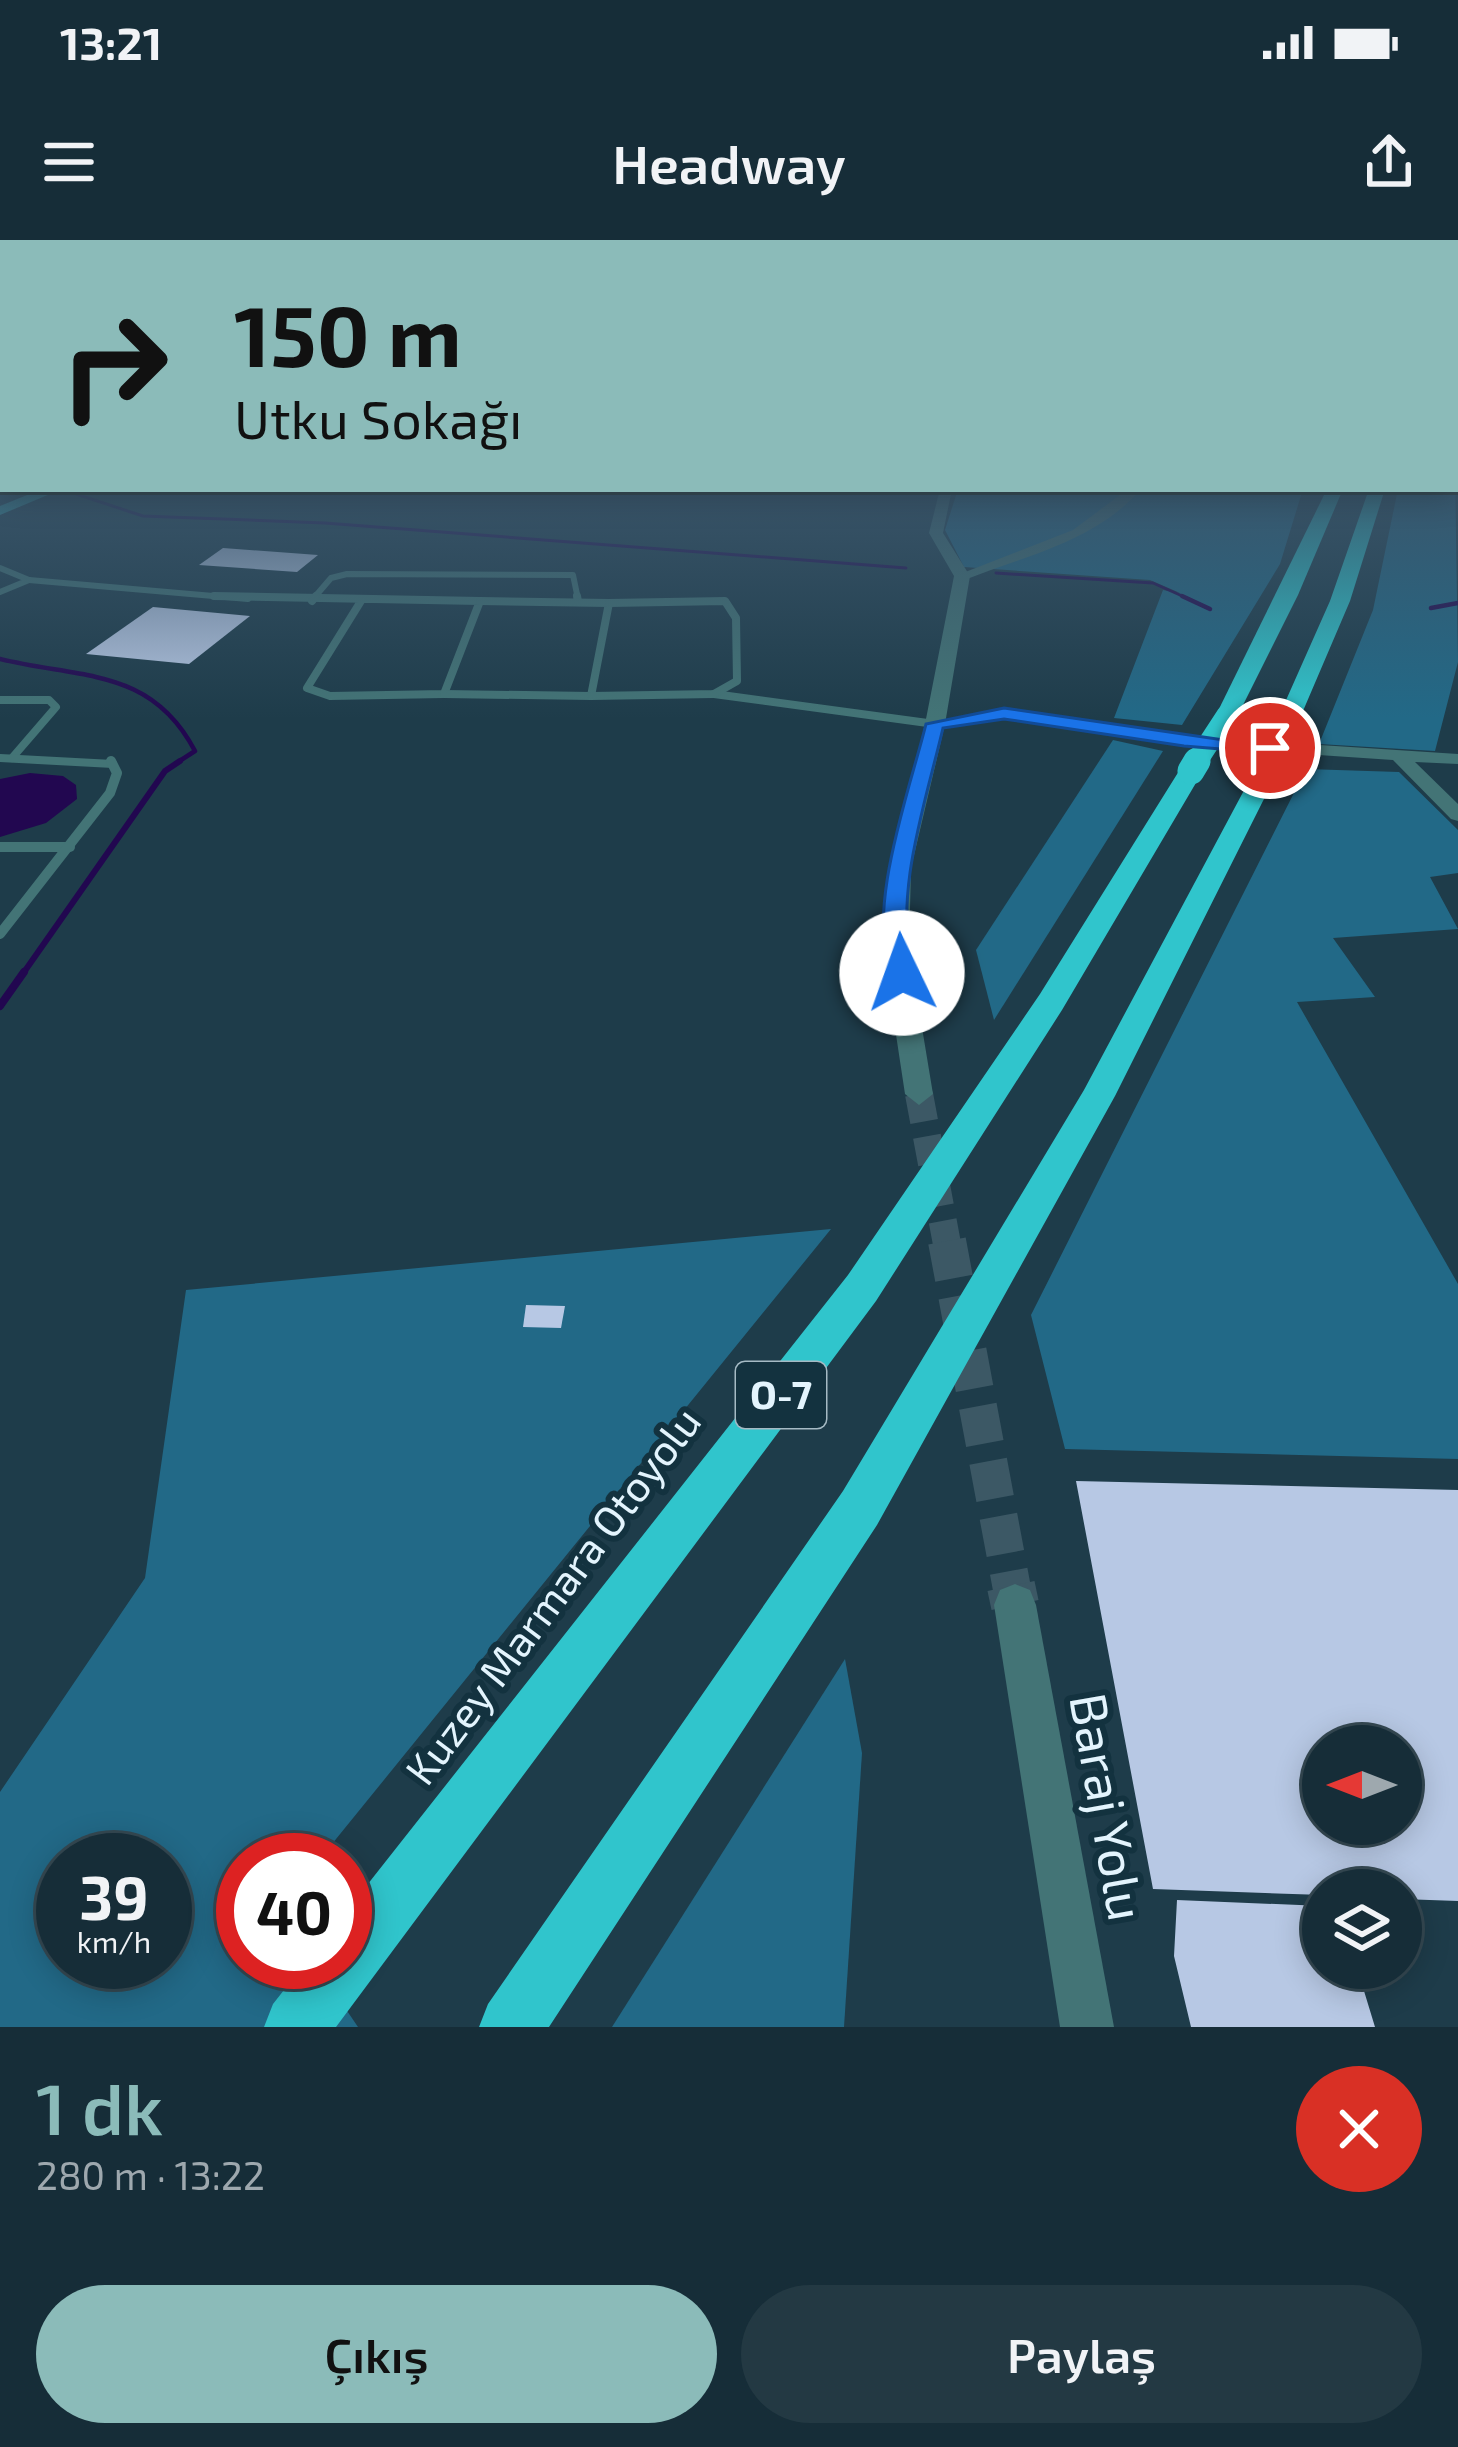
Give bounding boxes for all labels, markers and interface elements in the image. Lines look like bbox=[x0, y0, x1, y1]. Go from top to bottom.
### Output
text: 13:21 bbox=[60, 15, 162, 69]
icon: menu bbox=[36, 129, 102, 195]
icon: share bbox=[1356, 129, 1422, 195]
text: Headway bbox=[612, 130, 846, 195]
text: 150 m bbox=[234, 283, 462, 384]
icon: right bbox=[36, 288, 192, 444]
text: Utku Sokağı bbox=[234, 385, 523, 450]
pin bbox=[1219, 697, 1321, 799]
icon: arrive bbox=[1237, 715, 1303, 781]
position arrow bbox=[839, 910, 965, 1036]
road number: O-7 bbox=[736, 1362, 826, 1428]
street label: Kuzey Marmara Otoyolu bbox=[393, 1397, 709, 1793]
street label: Baraj Yolu bbox=[1059, 1688, 1159, 1925]
north arrow bbox=[1302, 1725, 1422, 1845]
map controls bbox=[1302, 1725, 1422, 1989]
speed limit sign: 40 bbox=[216, 1833, 372, 1989]
text: 39 bbox=[79, 1860, 149, 1932]
button: layers bbox=[1302, 1869, 1422, 1989]
text: km/h bbox=[77, 1923, 151, 1959]
text: 1 dk bbox=[36, 2063, 163, 2149]
button: close bbox=[1296, 2066, 1422, 2192]
text: 280 m · 13:22 bbox=[36, 2151, 265, 2198]
button: Çıkış bbox=[36, 2285, 717, 2423]
button: Paylaş bbox=[741, 2285, 1422, 2423]

